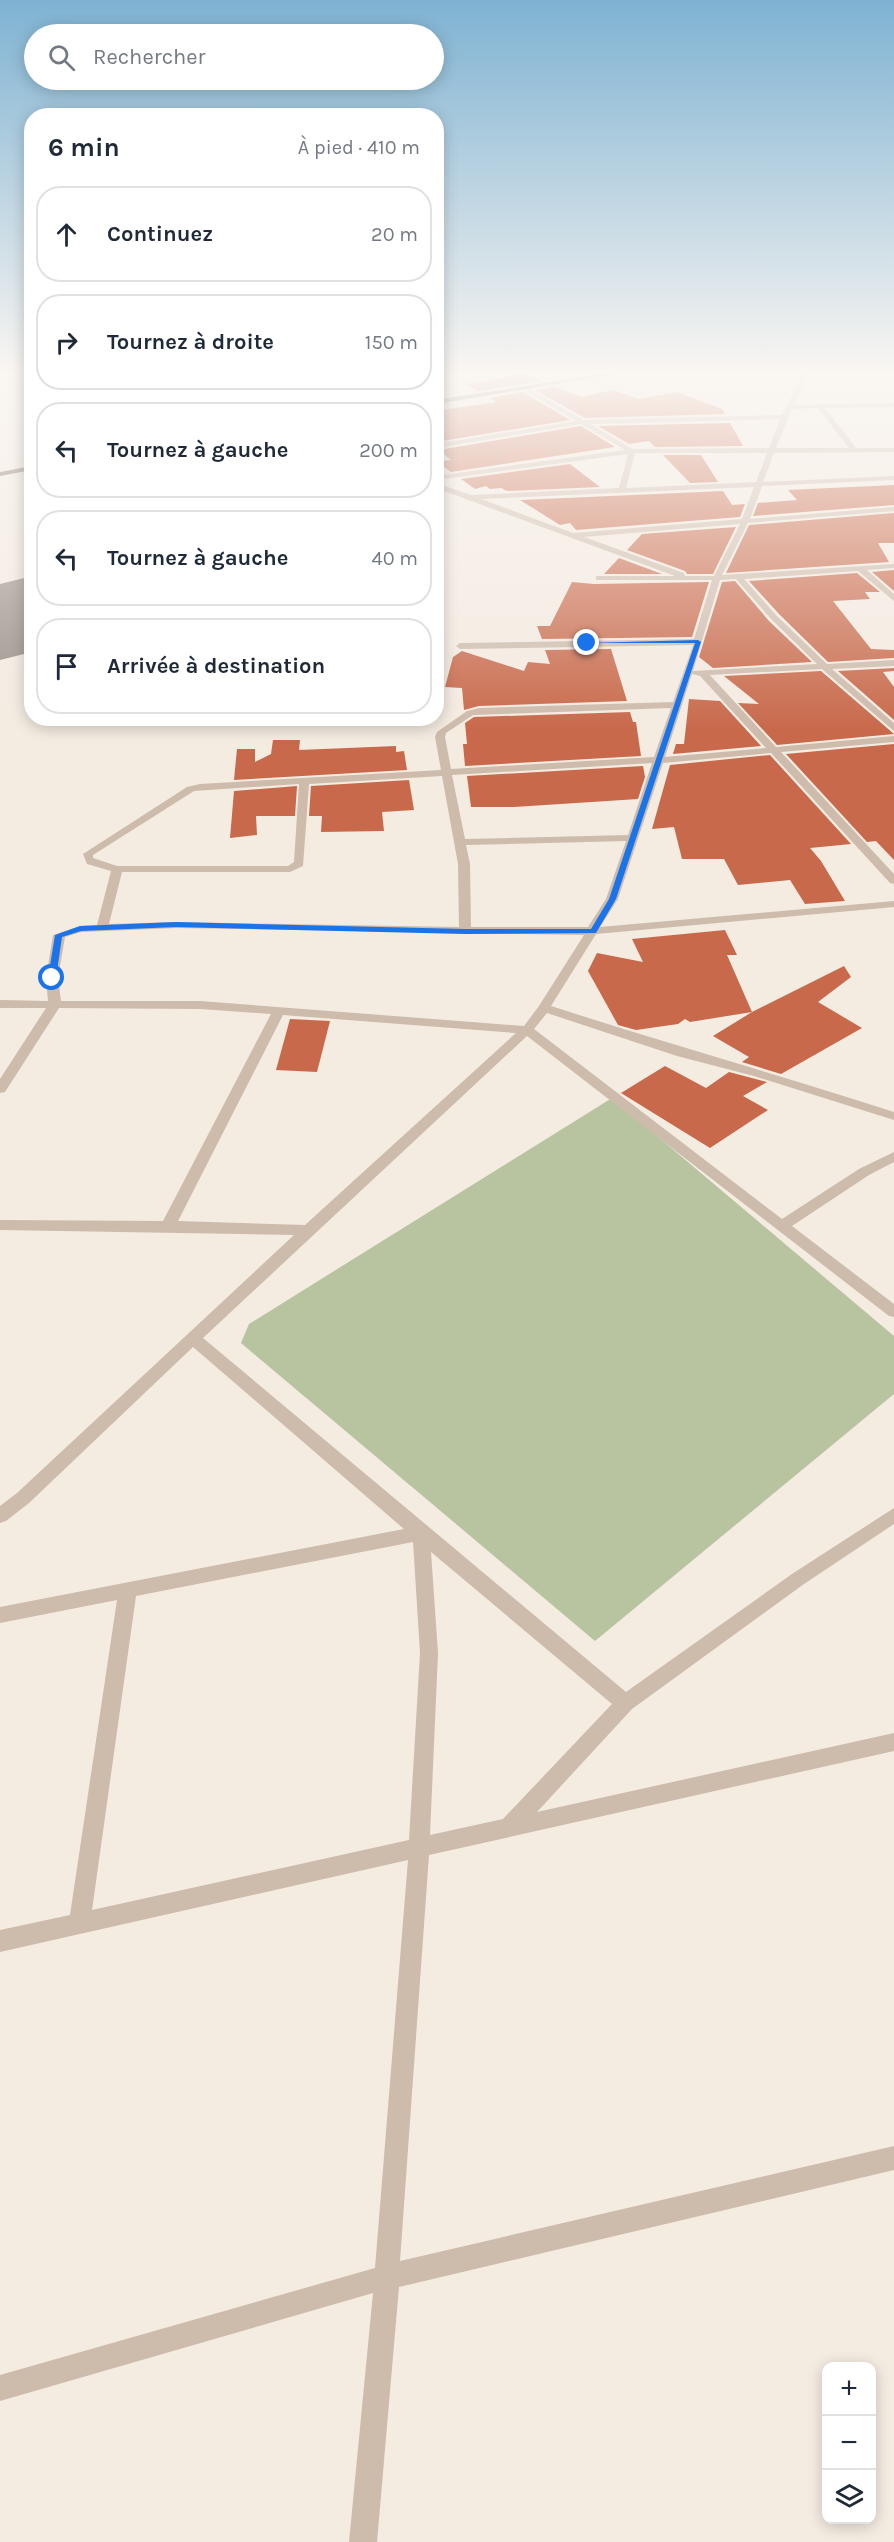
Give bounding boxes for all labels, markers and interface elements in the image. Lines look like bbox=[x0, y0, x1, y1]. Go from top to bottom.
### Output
search box bbox=[24, 24, 444, 90]
icon: search bbox=[45, 41, 78, 74]
text: Rechercher bbox=[93, 44, 206, 70]
text: 6 min bbox=[48, 132, 120, 163]
text: À pied · 410 m bbox=[298, 136, 420, 159]
icon: ahead bbox=[50, 218, 83, 251]
text: Continuez bbox=[107, 221, 213, 247]
text: 20 m bbox=[371, 223, 418, 246]
icon: right bbox=[50, 326, 83, 359]
text: Tournez à droite bbox=[107, 329, 274, 355]
text: 150 m bbox=[365, 331, 418, 354]
icon: left bbox=[50, 434, 83, 467]
text: Tournez à gauche bbox=[107, 437, 288, 463]
text: 200 m bbox=[359, 439, 418, 462]
icon: left bbox=[50, 542, 83, 575]
text: Tournez à gauche bbox=[107, 545, 288, 571]
text: 40 m bbox=[372, 547, 418, 570]
route end bbox=[573, 629, 599, 655]
icon: arrive bbox=[50, 650, 83, 683]
text: Arrivée à destination bbox=[107, 653, 325, 679]
route start bbox=[38, 964, 64, 990]
map controls bbox=[822, 2362, 876, 2524]
button: + bbox=[822, 2362, 876, 2416]
button: − bbox=[822, 2416, 876, 2470]
button: layers bbox=[822, 2470, 876, 2524]

